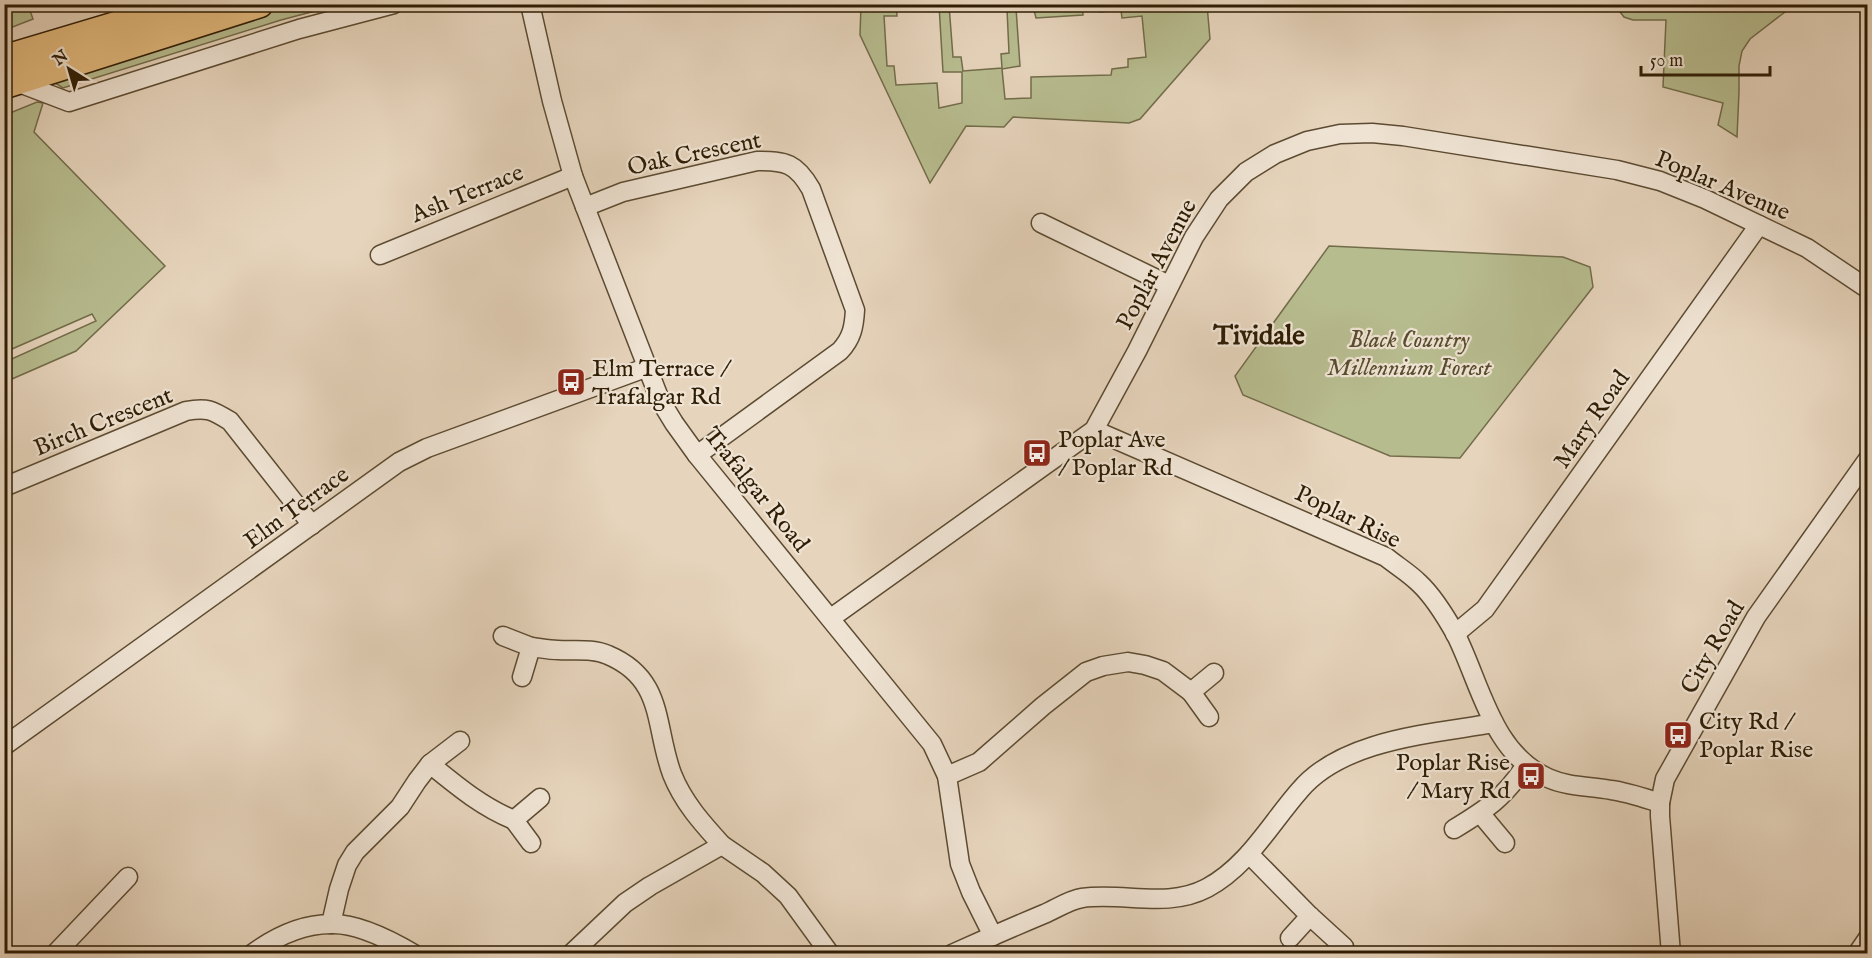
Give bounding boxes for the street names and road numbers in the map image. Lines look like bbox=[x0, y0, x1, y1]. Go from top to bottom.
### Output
street label: Oak Crescent bbox=[625, 125, 764, 184]
street label: Poplar Avenue bbox=[1650, 144, 1795, 229]
street label: Ash Terrace bbox=[406, 158, 528, 231]
street label: Poplar Avenue bbox=[1110, 194, 1205, 335]
street label: Mary Road bbox=[1547, 365, 1637, 475]
street label: Birch Crescent bbox=[30, 380, 178, 464]
street label: Trafalgar Road bbox=[696, 421, 816, 559]
street label: Elm Terrace bbox=[238, 460, 356, 557]
street label: Poplar Rise bbox=[1289, 478, 1405, 556]
street label: City Road bbox=[1674, 595, 1753, 700]

